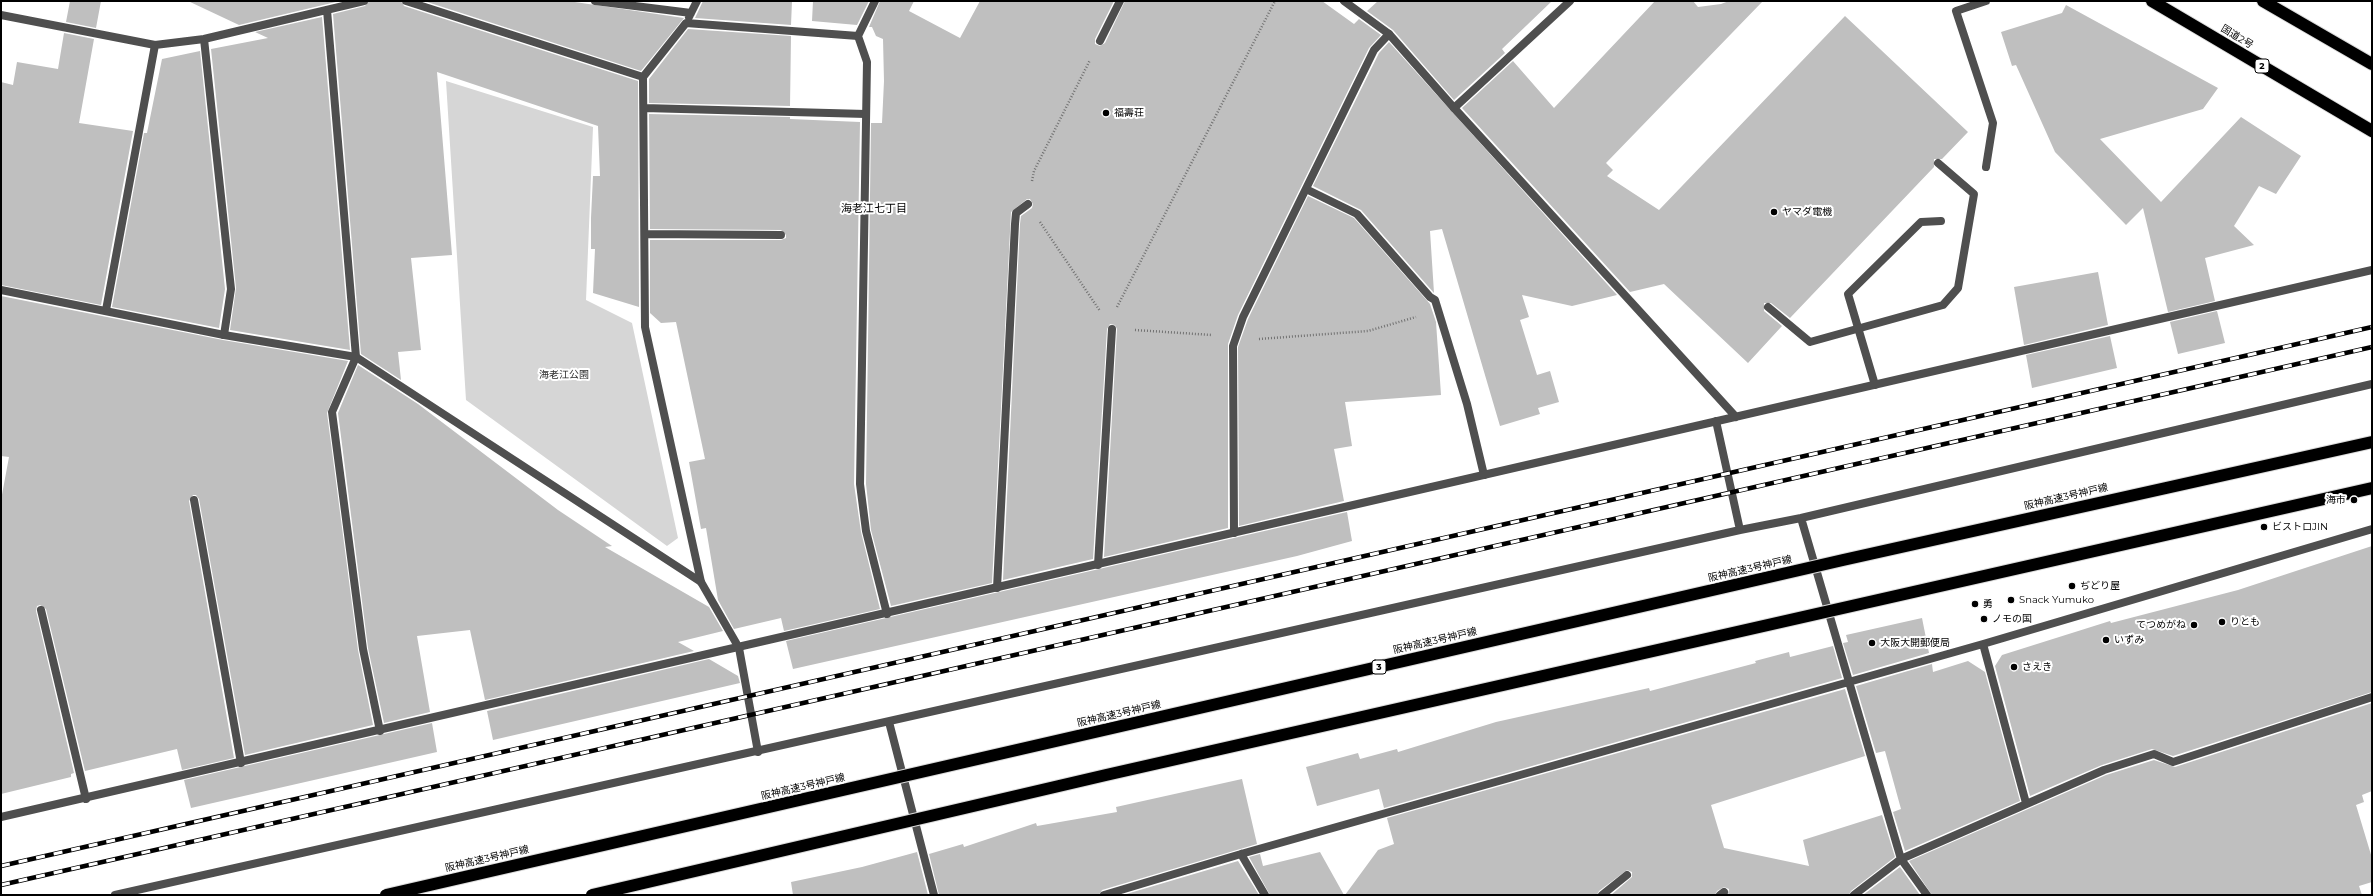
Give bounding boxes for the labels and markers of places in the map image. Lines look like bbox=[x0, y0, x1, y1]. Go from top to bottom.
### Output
place label: 福壽荘 bbox=[1114, 107, 1144, 119]
marker: 福壽荘 bbox=[1101, 108, 1111, 118]
place label: ヤマダ電機 bbox=[1782, 206, 1832, 218]
marker: ヤマダ電機 bbox=[1769, 207, 1779, 217]
place label: 海市 bbox=[2326, 494, 2346, 506]
marker: 海市 bbox=[2349, 495, 2359, 505]
place label: ビストロJIN bbox=[2272, 521, 2328, 533]
marker: ビストロJIN bbox=[2259, 522, 2269, 532]
place label: ぢどり屋 bbox=[2080, 580, 2120, 592]
marker: ぢどり屋 bbox=[2067, 581, 2077, 591]
place label: Snack Yumuko bbox=[2019, 594, 2094, 606]
marker: Snack Yumuko bbox=[2006, 595, 2016, 605]
place label: 勇 bbox=[1983, 598, 1993, 610]
marker: 勇 bbox=[1970, 599, 1980, 609]
place label: ノモの国 bbox=[1992, 613, 2032, 625]
marker: ノモの国 bbox=[1979, 614, 1989, 624]
place label: りとも bbox=[2230, 616, 2260, 628]
marker: りとも bbox=[2217, 617, 2227, 627]
place label: てつめがね bbox=[2136, 619, 2186, 631]
marker: てつめがね bbox=[2189, 620, 2199, 630]
place label: いずみ bbox=[2114, 634, 2144, 646]
marker: いずみ bbox=[2101, 635, 2111, 645]
place label: 大阪大開郵便局 bbox=[1880, 637, 1950, 649]
marker: 大阪大開郵便局 bbox=[1867, 638, 1877, 648]
place label: さえき bbox=[2022, 661, 2052, 673]
marker: さえき bbox=[2009, 662, 2019, 672]

